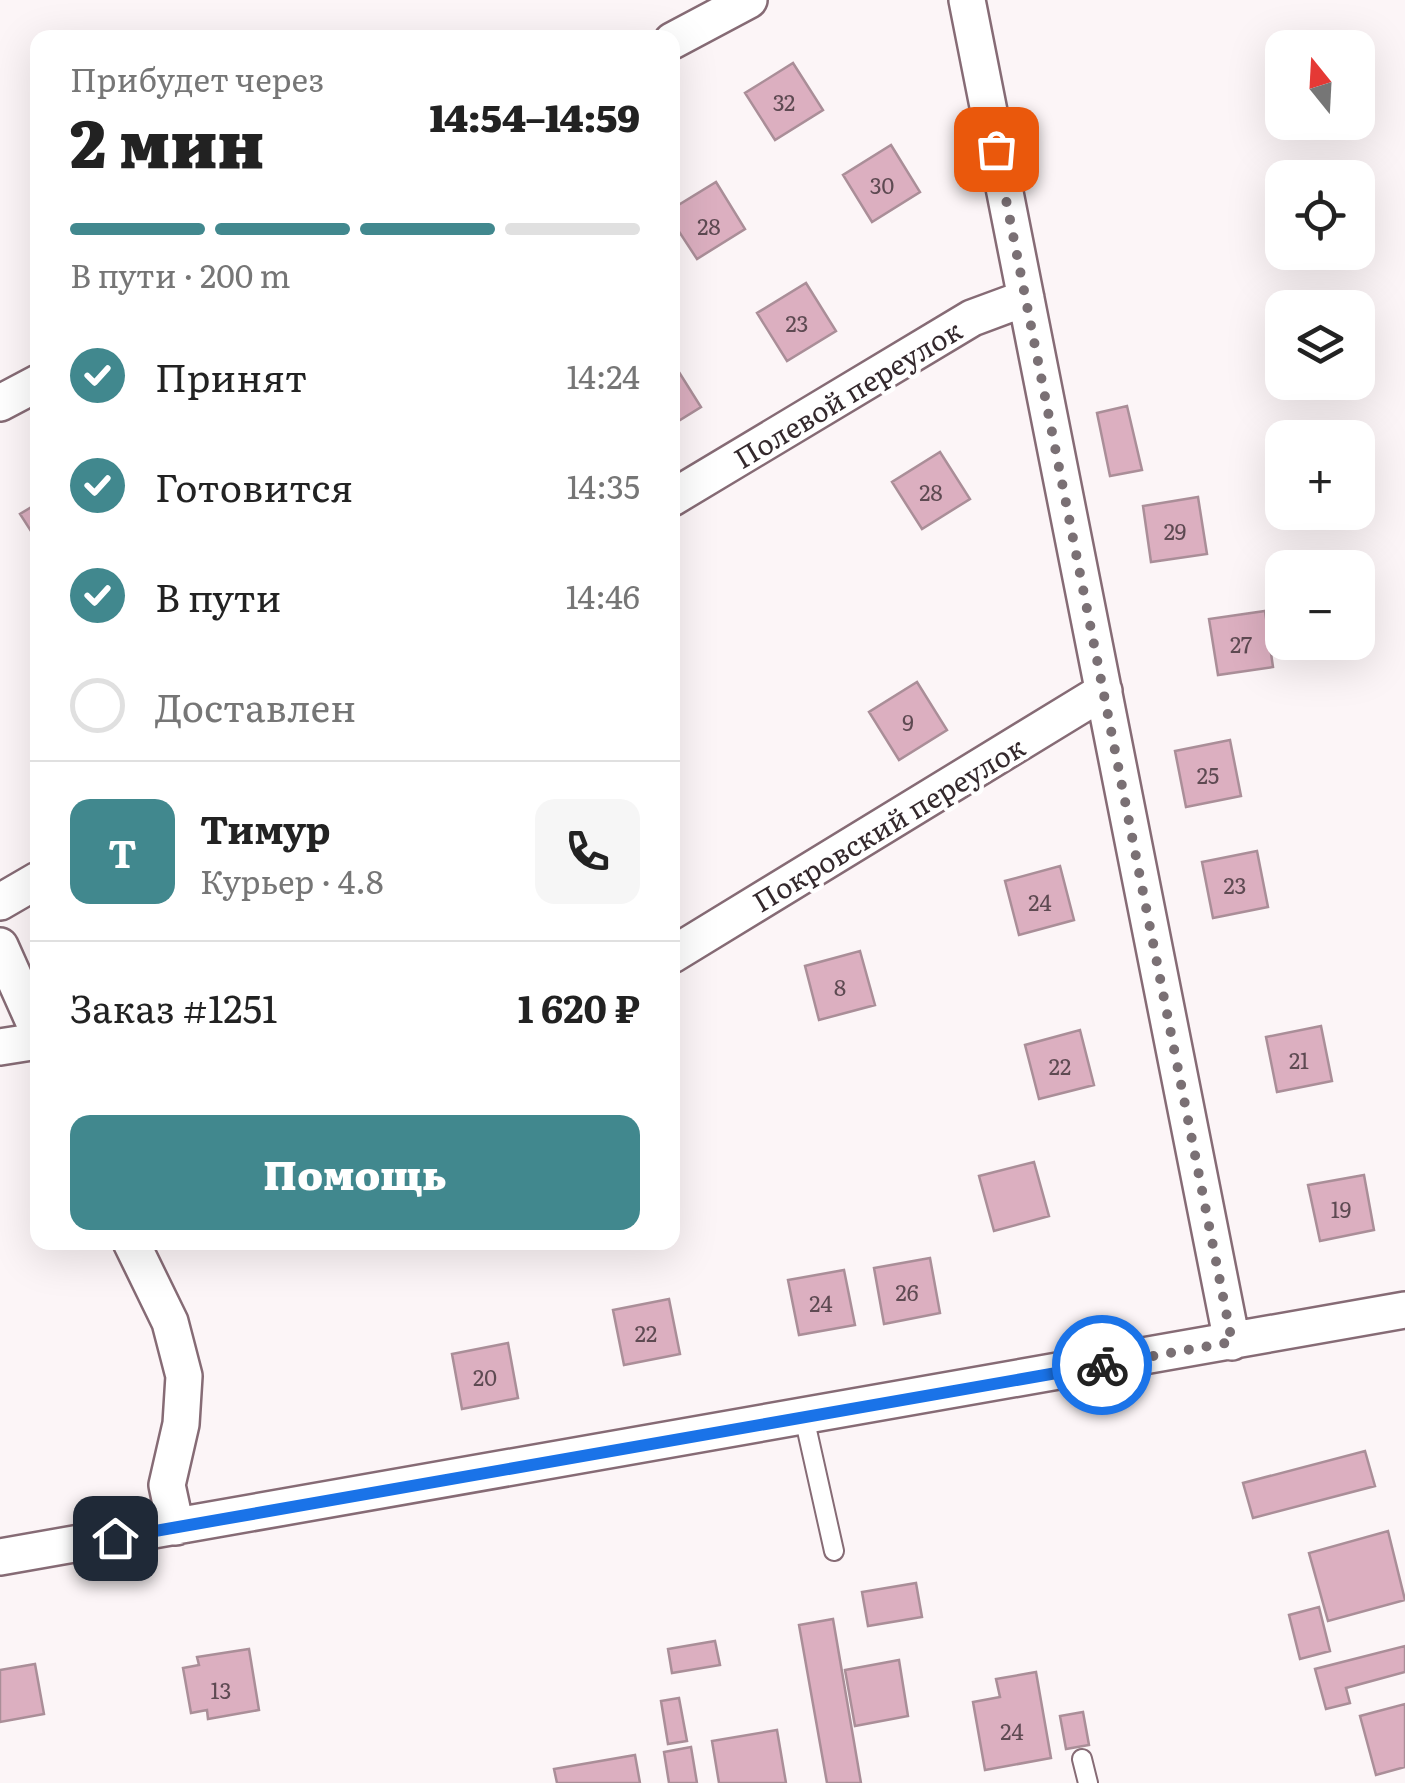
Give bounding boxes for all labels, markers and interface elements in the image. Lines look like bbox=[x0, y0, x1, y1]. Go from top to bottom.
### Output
north arrow bbox=[1265, 30, 1375, 140]
map controls bbox=[1265, 30, 1375, 660]
text: Прибудет через bbox=[70, 54, 324, 102]
house number: 32 bbox=[773, 85, 795, 118]
text: 14:54–14:59 bbox=[430, 87, 640, 144]
text: 2 мин bbox=[70, 91, 264, 188]
pin bbox=[954, 107, 1039, 192]
icon: bag bbox=[969, 122, 1024, 177]
button: locate bbox=[1265, 160, 1375, 270]
house number: 30 bbox=[870, 168, 894, 201]
house number: 28 bbox=[697, 209, 721, 242]
text: В пути · 200 m bbox=[70, 250, 291, 298]
button: layers bbox=[1265, 290, 1375, 400]
house number: 23 bbox=[785, 306, 809, 339]
street label: Полевой переулок bbox=[725, 308, 969, 478]
text: Принят bbox=[155, 347, 307, 404]
icon: check bbox=[70, 348, 125, 403]
text: 14:24 bbox=[566, 351, 640, 399]
button: + bbox=[1265, 420, 1375, 530]
text: Готовится bbox=[155, 457, 353, 514]
icon: check bbox=[70, 458, 125, 513]
text: 14:35 bbox=[567, 461, 640, 509]
house number: 28 bbox=[919, 475, 943, 508]
house number: 29 bbox=[1164, 514, 1186, 547]
button: − bbox=[1265, 550, 1375, 660]
text: В пути bbox=[155, 567, 282, 624]
icon: check bbox=[70, 568, 125, 623]
text: 14:46 bbox=[566, 571, 640, 619]
house number: 27 bbox=[1230, 627, 1252, 660]
text: Доставлен bbox=[155, 677, 356, 734]
house number: 9 bbox=[902, 705, 914, 738]
street label: Покровский переулок bbox=[744, 725, 1033, 921]
house number: 25 bbox=[1197, 758, 1219, 791]
text: Тимур bbox=[200, 799, 331, 856]
button: phone bbox=[535, 799, 640, 904]
text: Т bbox=[108, 823, 137, 880]
text: Курьер · 4.8 bbox=[200, 856, 384, 904]
house number: 23 bbox=[1223, 868, 1247, 901]
house number: 24 bbox=[1028, 885, 1052, 918]
house number: 8 bbox=[834, 970, 846, 1003]
text: Заказ #1251 bbox=[70, 978, 277, 1035]
text: 1 620 ₽ bbox=[518, 978, 640, 1035]
house number: 21 bbox=[1289, 1043, 1309, 1076]
house number: 22 bbox=[1049, 1049, 1071, 1082]
button: Помощь bbox=[70, 1115, 640, 1230]
house number: 19 bbox=[1331, 1192, 1351, 1225]
house number: 26 bbox=[896, 1275, 919, 1308]
house number: 24 bbox=[809, 1286, 833, 1319]
courier bbox=[1052, 1315, 1152, 1415]
house number: 22 bbox=[635, 1316, 657, 1349]
icon: bike bbox=[1075, 1338, 1130, 1393]
house number: 20 bbox=[473, 1360, 497, 1393]
pin bbox=[73, 1496, 158, 1581]
icon: home bbox=[88, 1511, 143, 1566]
house number: 13 bbox=[211, 1673, 231, 1706]
house number: 24 bbox=[1000, 1714, 1024, 1747]

